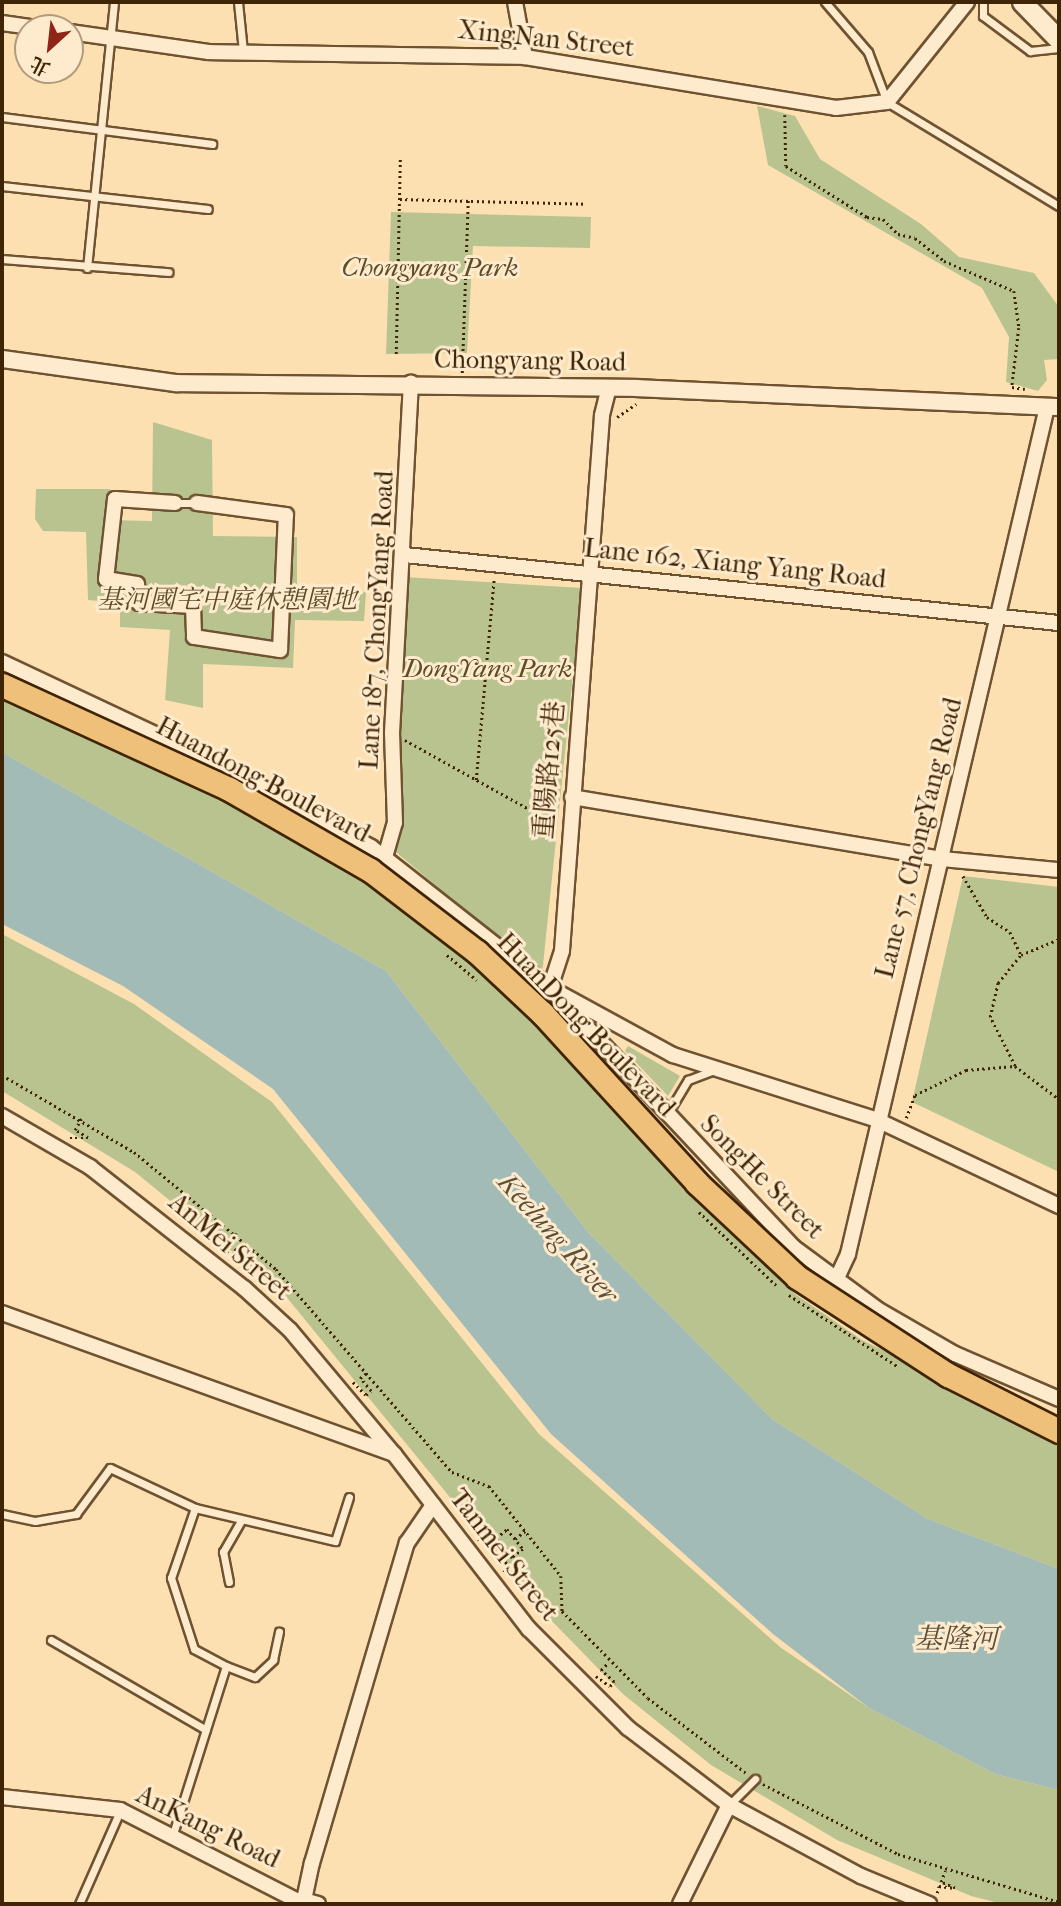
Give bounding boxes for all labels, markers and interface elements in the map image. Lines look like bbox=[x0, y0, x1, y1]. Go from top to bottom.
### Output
north arrow bbox=[14, 14, 84, 84]
street label: XingNan Street bbox=[456, 14, 636, 64]
text: 北 bbox=[27, 52, 54, 80]
park label: Chongyang Park bbox=[342, 252, 518, 284]
street label: Chongyang Road bbox=[434, 344, 626, 378]
street label: Lane 187, ChongYang Road bbox=[354, 470, 400, 770]
street label: Lane 162, Xiang Yang Road bbox=[583, 533, 887, 595]
park label: 基河國宅中庭休憩園地 bbox=[97, 584, 357, 616]
park label: DongYang Park bbox=[404, 653, 572, 685]
street label: Lane 57, ChongYang Road bbox=[869, 694, 969, 982]
street label: 重陽路125巷 bbox=[527, 700, 571, 840]
street label: Huandong Boulevard bbox=[151, 710, 375, 850]
street label: HuanDong Boulevard bbox=[490, 927, 682, 1123]
street label: SongHe Street bbox=[693, 1108, 831, 1246]
water label: Keelung River bbox=[491, 1166, 625, 1310]
street label: AnMei Street bbox=[162, 1187, 298, 1307]
street label: Tanmei Street bbox=[443, 1483, 565, 1627]
water label: 基隆河 bbox=[914, 1622, 998, 1656]
street label: AnKang Road bbox=[131, 1779, 285, 1875]

